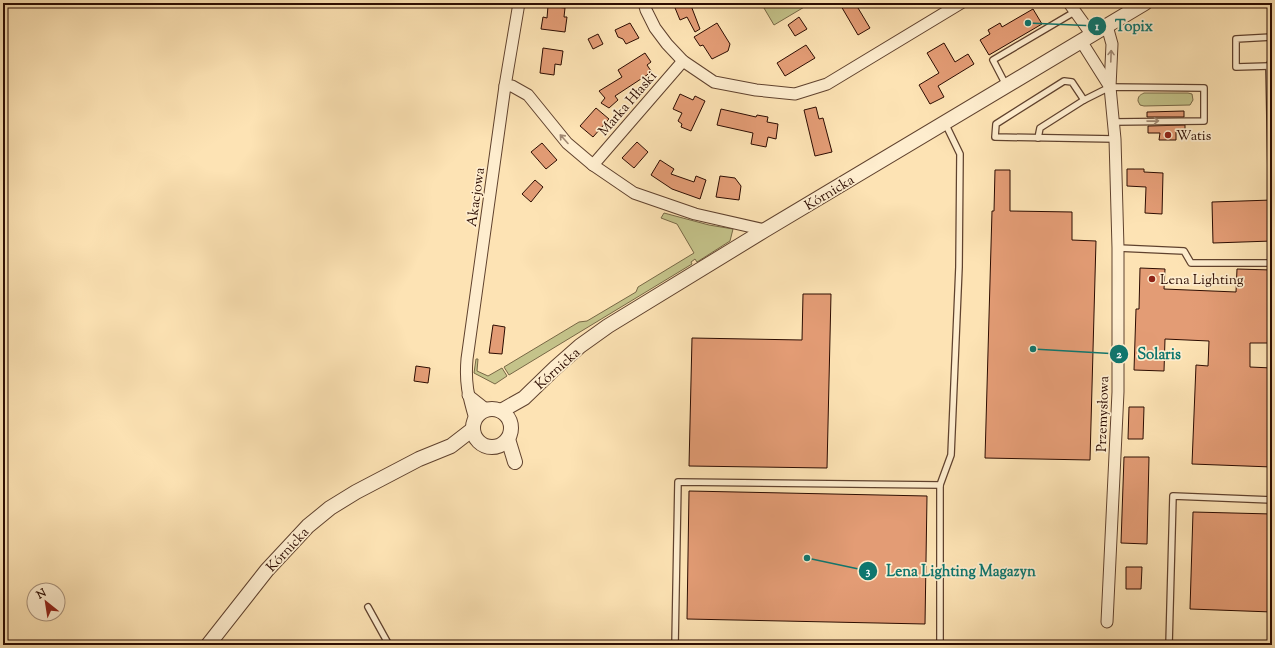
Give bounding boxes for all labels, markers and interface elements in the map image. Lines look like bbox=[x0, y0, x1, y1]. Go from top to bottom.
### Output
callout: Topix bbox=[1087, 12, 1161, 39]
text: Topix bbox=[1115, 17, 1154, 38]
text: 1 bbox=[1094, 18, 1100, 36]
one-way arrow bbox=[1108, 50, 1115, 63]
street label: Marka Hłaski bbox=[595, 68, 662, 141]
one-way arrow bbox=[1146, 117, 1159, 125]
place label: Watis bbox=[1176, 127, 1211, 147]
marker: Watis bbox=[1163, 130, 1173, 140]
one-way arrow bbox=[560, 135, 569, 145]
street label: Akacjowa bbox=[463, 166, 491, 228]
street label: Kórnicka bbox=[801, 171, 859, 216]
place label: Lena Lighting bbox=[1160, 271, 1244, 291]
marker: Lena Lighting bbox=[1147, 274, 1157, 284]
callout: Solaris bbox=[1109, 340, 1188, 367]
street label: Kórnicka bbox=[531, 343, 586, 395]
text: Solaris bbox=[1137, 345, 1181, 366]
text: 2 bbox=[1116, 346, 1122, 364]
street label: Przemysłowa bbox=[1093, 375, 1115, 453]
street label: Kórnicka bbox=[262, 523, 315, 577]
callout: Lena Lighting Magazyn bbox=[858, 557, 1043, 584]
text: Lena Lighting Magazyn bbox=[886, 562, 1036, 583]
text: 3 bbox=[866, 563, 871, 581]
north arrow bbox=[26, 582, 66, 622]
text: N bbox=[33, 585, 49, 604]

